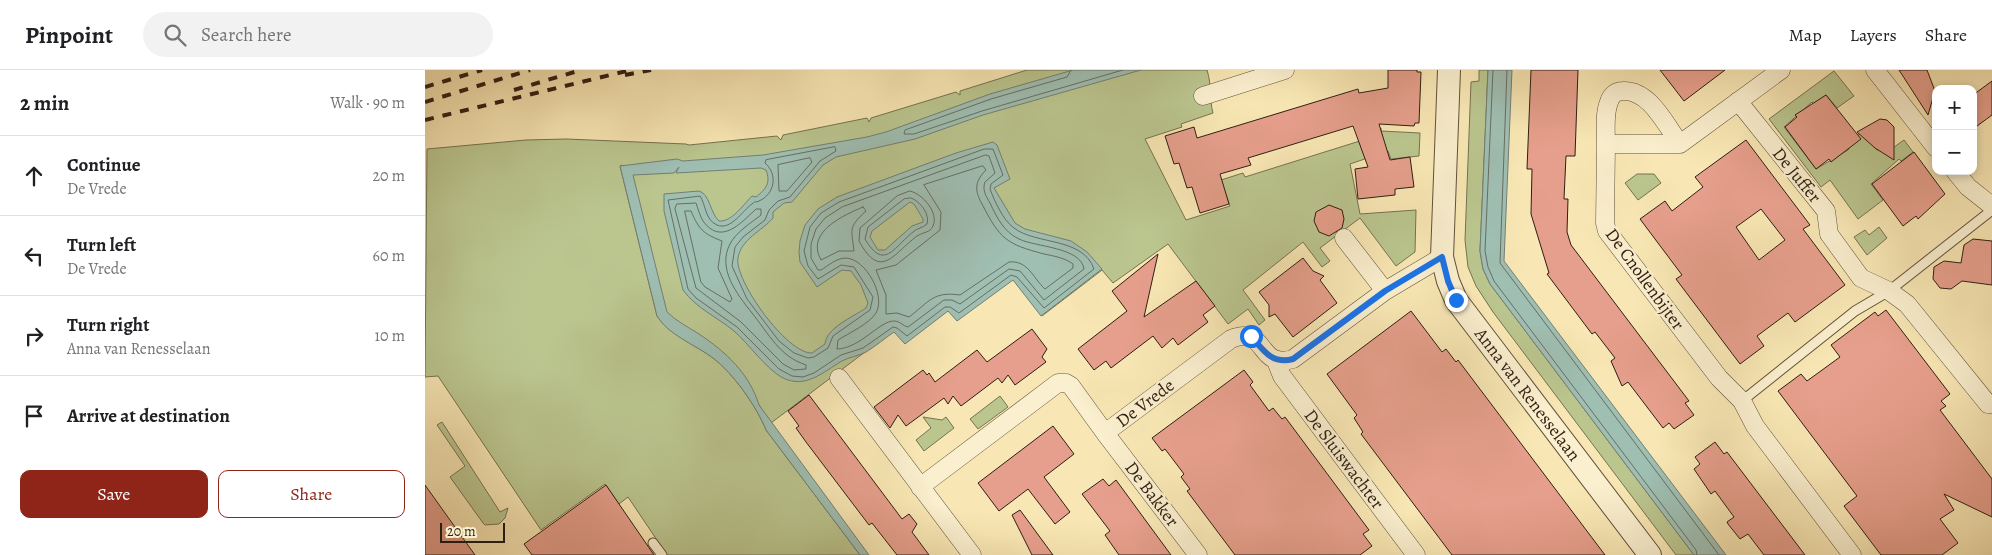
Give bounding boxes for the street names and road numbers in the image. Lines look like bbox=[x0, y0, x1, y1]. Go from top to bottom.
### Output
street label: De Juffer bbox=[1767, 142, 1827, 208]
street label: De Cnollenbijter bbox=[1600, 223, 1690, 335]
street label: Anna van Renesselaan bbox=[1469, 322, 1586, 466]
street label: De Vrede bbox=[1111, 373, 1179, 433]
street label: De Sluiswachter bbox=[1299, 404, 1389, 514]
street label: De Bakker bbox=[1120, 456, 1184, 532]

